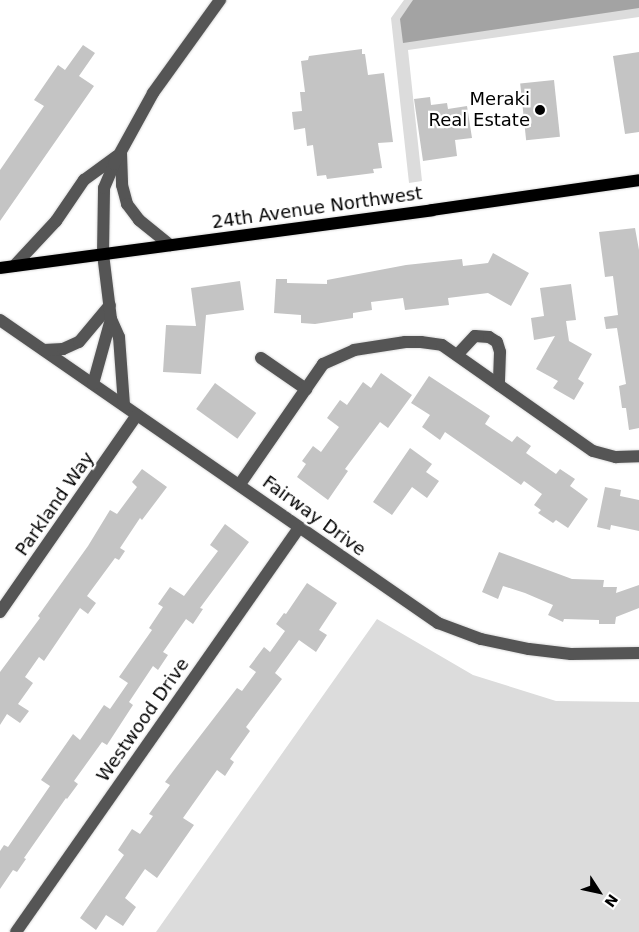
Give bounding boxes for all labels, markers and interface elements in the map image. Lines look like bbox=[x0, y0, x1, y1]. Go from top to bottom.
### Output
place label: Meraki Real Estate bbox=[429, 89, 530, 132]
marker: Meraki Real Estate bbox=[534, 104, 546, 116]
street label: 24th Avenue Northwest bbox=[210, 183, 424, 233]
street label: Parkland Way bbox=[11, 448, 99, 560]
street label: Fairway Drive bbox=[258, 471, 370, 561]
street label: Westwood Drive bbox=[92, 654, 194, 786]
north arrow bbox=[574, 867, 624, 917]
text: N bbox=[601, 891, 621, 910]

